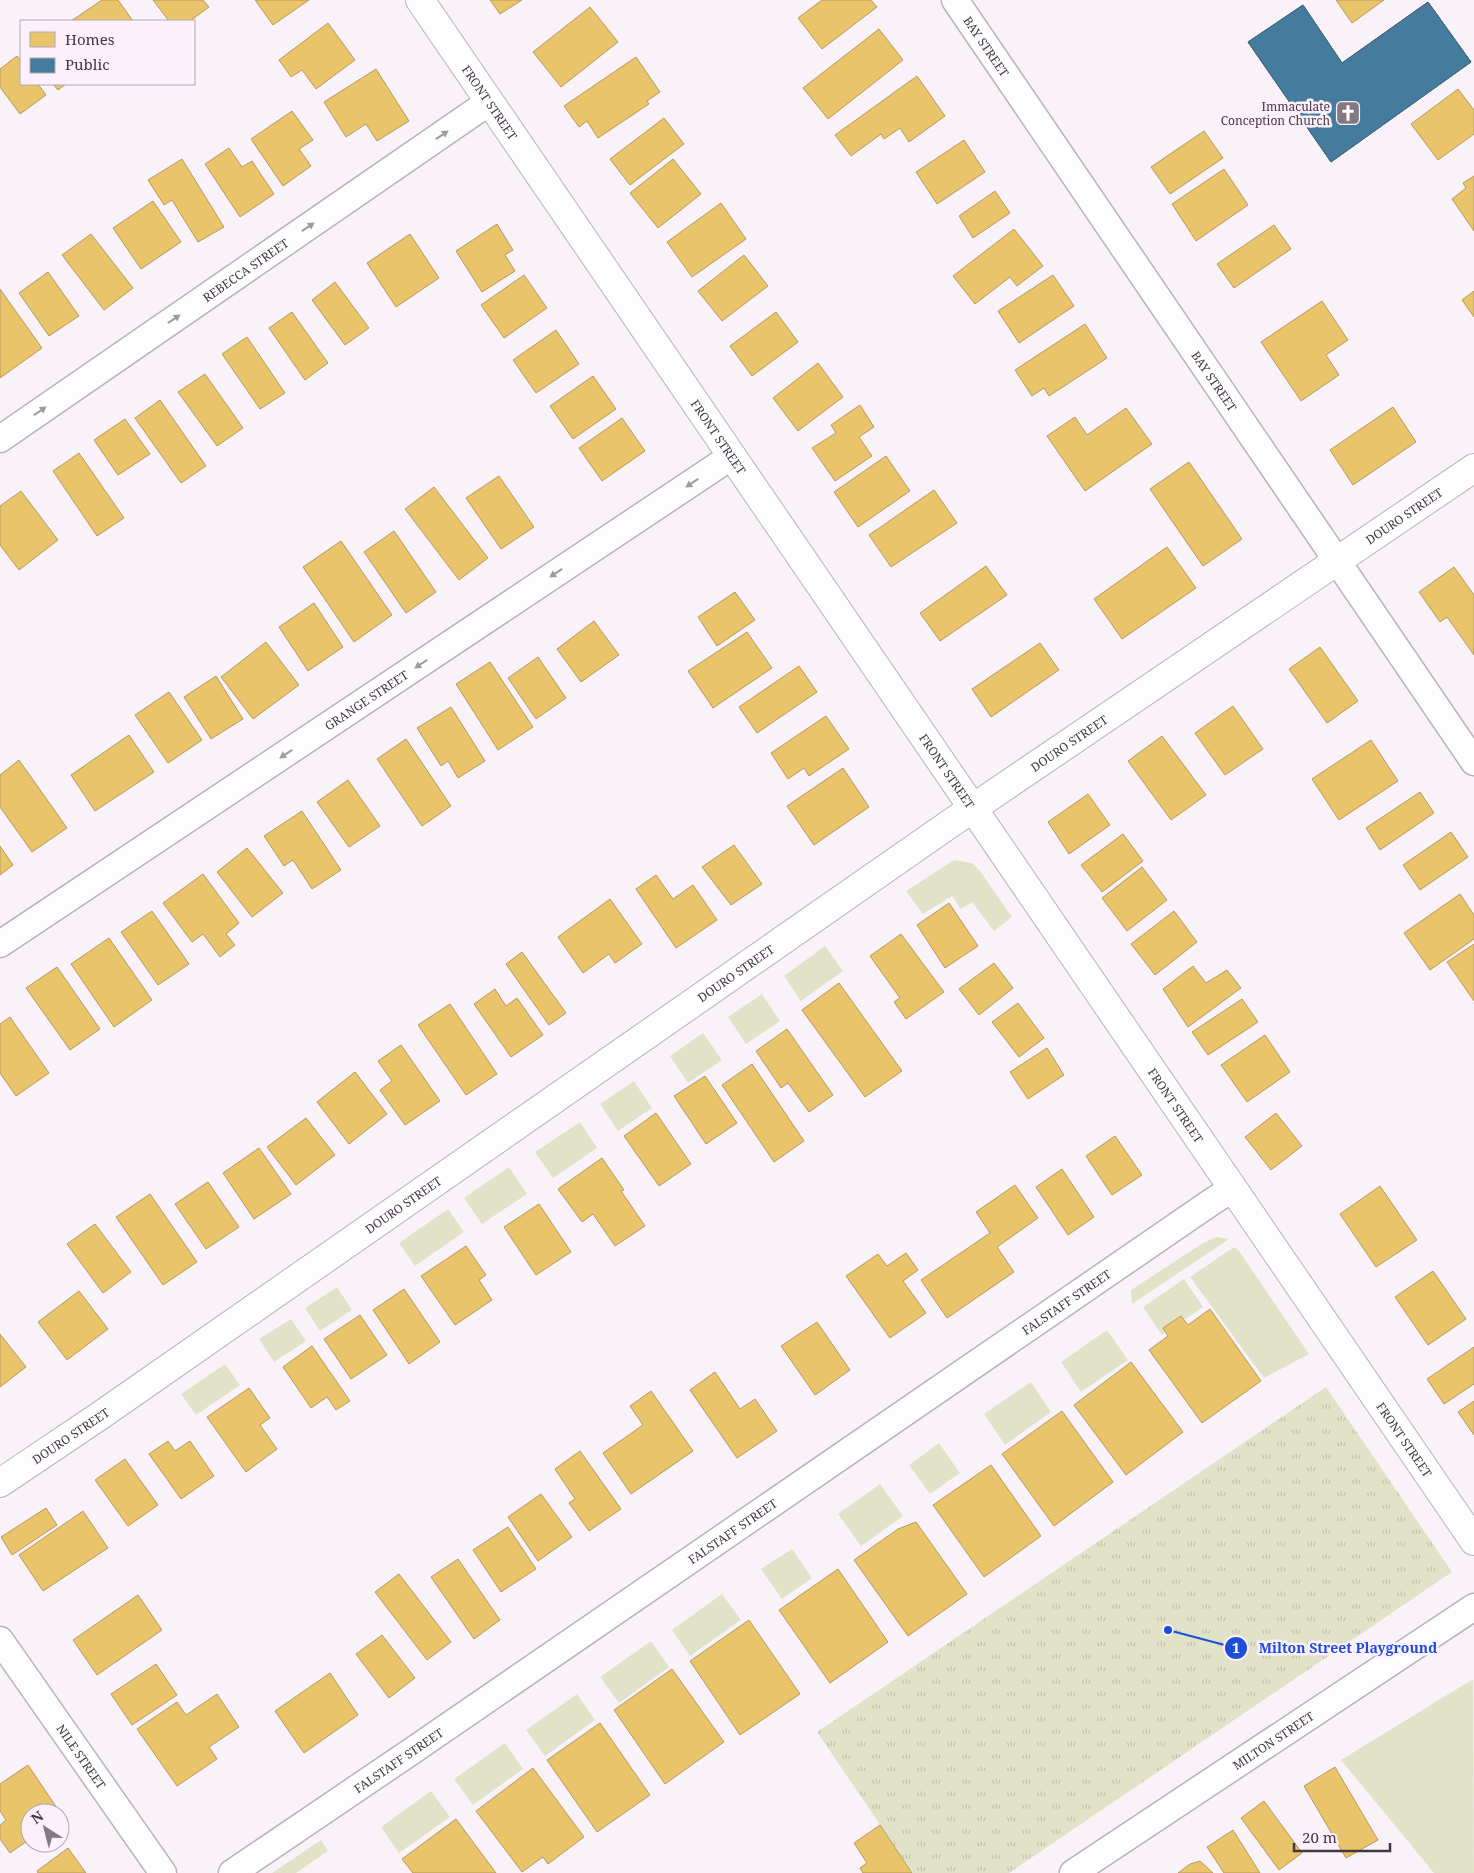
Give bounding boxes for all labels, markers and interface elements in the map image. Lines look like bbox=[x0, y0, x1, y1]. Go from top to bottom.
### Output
street label: BAY STREET bbox=[960, 13, 1014, 80]
legend bbox=[20, 20, 195, 85]
text: Homes bbox=[65, 29, 115, 49]
text: Public bbox=[65, 54, 110, 74]
street label: FRONT STREET bbox=[458, 62, 522, 144]
place label: Immaculate Conception Church bbox=[1221, 98, 1330, 129]
church icon: Immaculate Conception Church bbox=[1335, 100, 1361, 126]
one-way arrow bbox=[435, 130, 449, 140]
one-way arrow bbox=[301, 222, 315, 232]
street label: REBECCA STREET bbox=[199, 234, 292, 306]
one-way arrow bbox=[167, 314, 181, 324]
street label: BAY STREET bbox=[1188, 347, 1242, 415]
street label: FRONT STREET bbox=[687, 396, 751, 478]
one-way arrow bbox=[33, 406, 47, 416]
one-way arrow bbox=[685, 479, 698, 488]
street label: DOURO STREET bbox=[1362, 483, 1446, 548]
one-way arrow bbox=[550, 569, 563, 578]
one-way arrow bbox=[414, 659, 428, 668]
street label: GRANGE STREET bbox=[321, 666, 412, 734]
street label: DOURO STREET bbox=[1027, 710, 1111, 775]
street label: FRONT STREET bbox=[916, 730, 979, 812]
one-way arrow bbox=[279, 749, 293, 758]
street label: DOURO STREET bbox=[694, 940, 778, 1006]
street label: FRONT STREET bbox=[1144, 1064, 1208, 1146]
street label: DOURO STREET bbox=[361, 1172, 445, 1237]
street label: FALSTAFF STREET bbox=[1018, 1265, 1115, 1338]
street label: FRONT STREET bbox=[1373, 1399, 1437, 1481]
street label: DOURO STREET bbox=[29, 1403, 113, 1468]
street label: FALSTAFF STREET bbox=[684, 1494, 781, 1568]
callout: Milton Street Playground bbox=[1224, 1634, 1447, 1663]
text: 1 bbox=[1232, 1637, 1240, 1657]
text: Milton Street Playground bbox=[1259, 1638, 1437, 1657]
street label: MILTON STREET bbox=[1229, 1707, 1318, 1774]
street label: NILE STREET bbox=[53, 1721, 110, 1793]
street label: FALSTAFF STREET bbox=[350, 1723, 447, 1797]
north arrow bbox=[20, 1803, 70, 1853]
text: N bbox=[27, 1806, 47, 1828]
scale bar bbox=[1294, 1820, 1390, 1852]
text: 20 m bbox=[1302, 1827, 1337, 1847]

